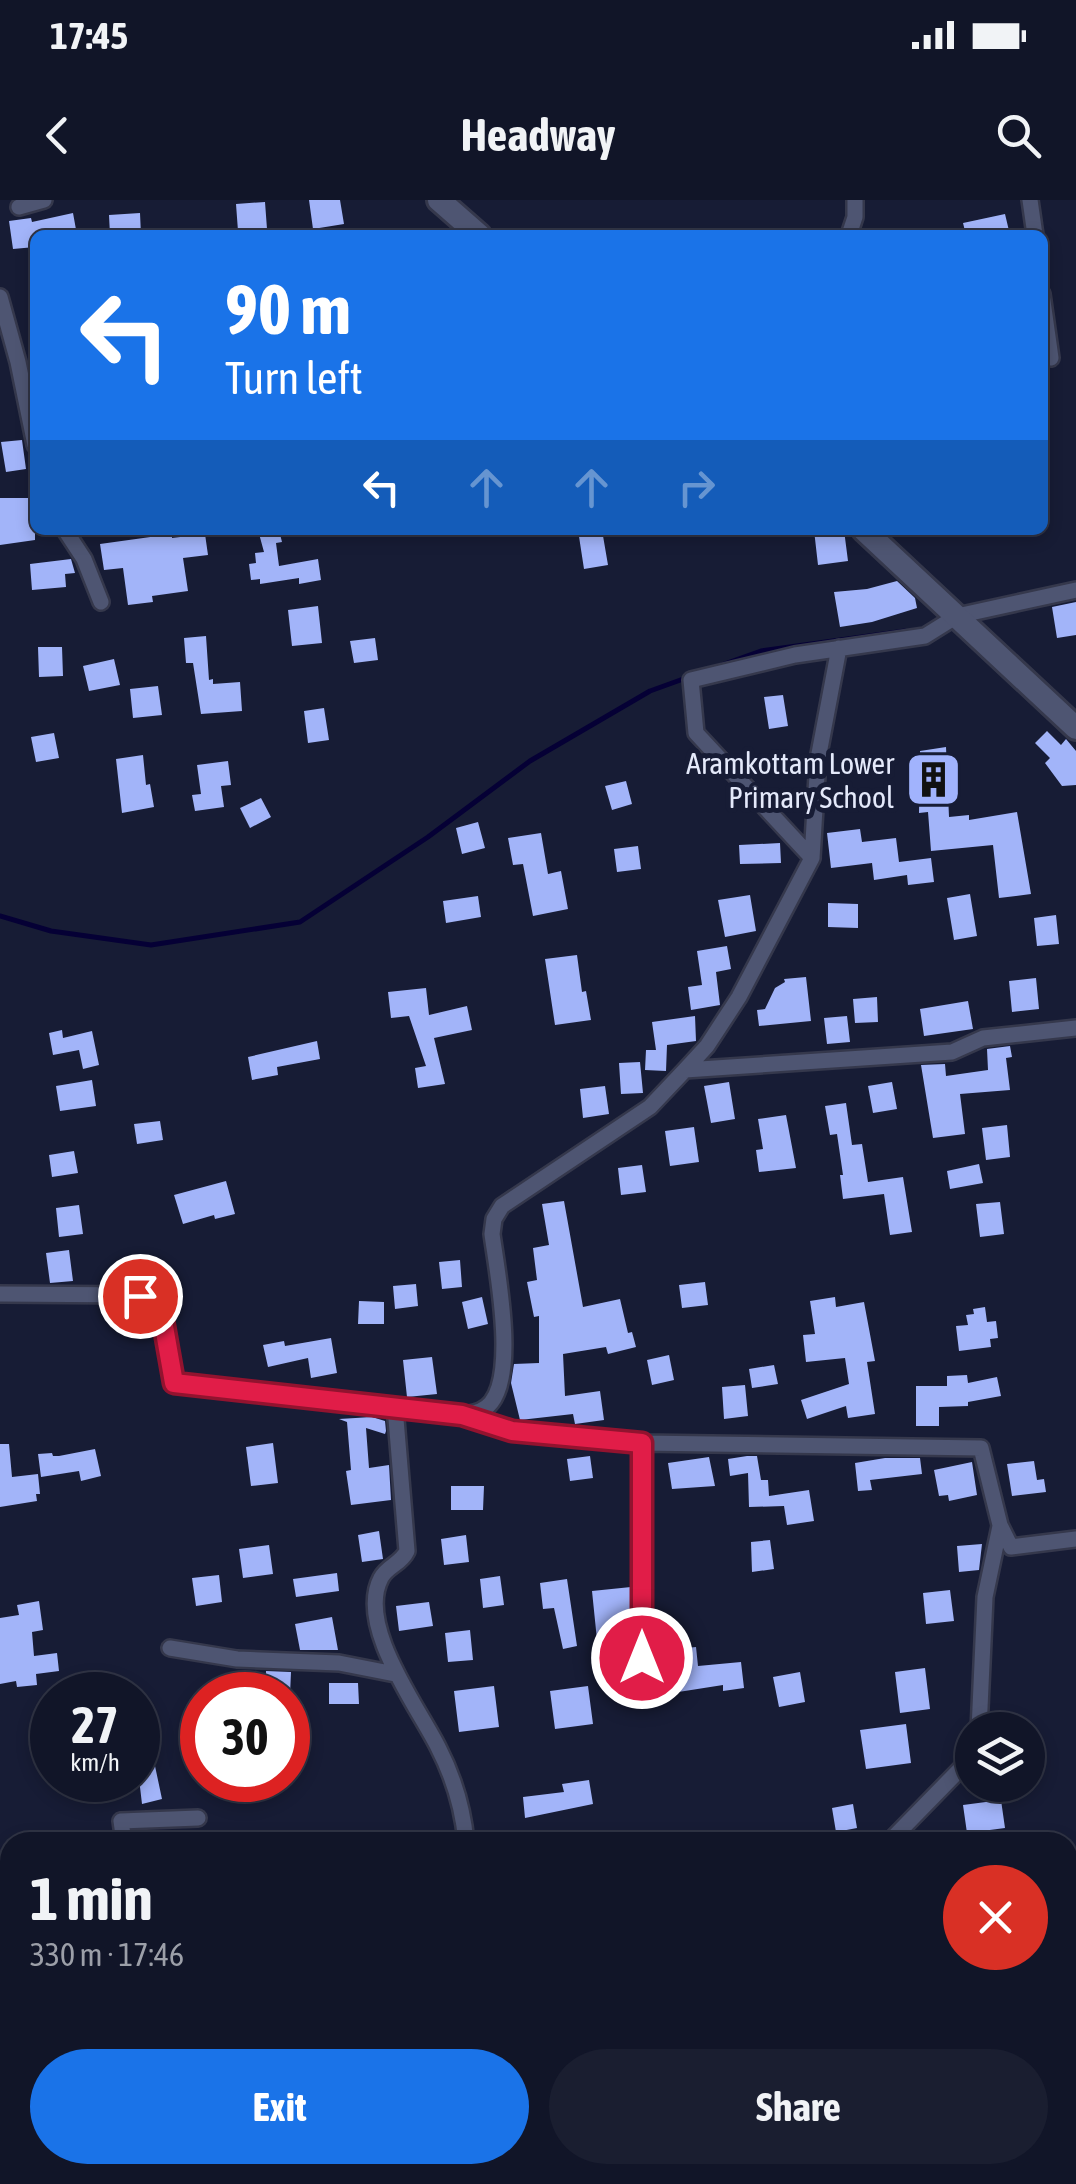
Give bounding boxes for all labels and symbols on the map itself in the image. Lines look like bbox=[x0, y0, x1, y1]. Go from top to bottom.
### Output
place label: Aramkottam Lower Primary School bbox=[686, 746, 895, 814]
building icon: Aramkottam Lower Primary School bbox=[903, 750, 963, 810]
pin bbox=[98, 1254, 183, 1339]
position arrow bbox=[590, 1606, 694, 1710]
speed limit sign: 30 bbox=[180, 1672, 310, 1802]

